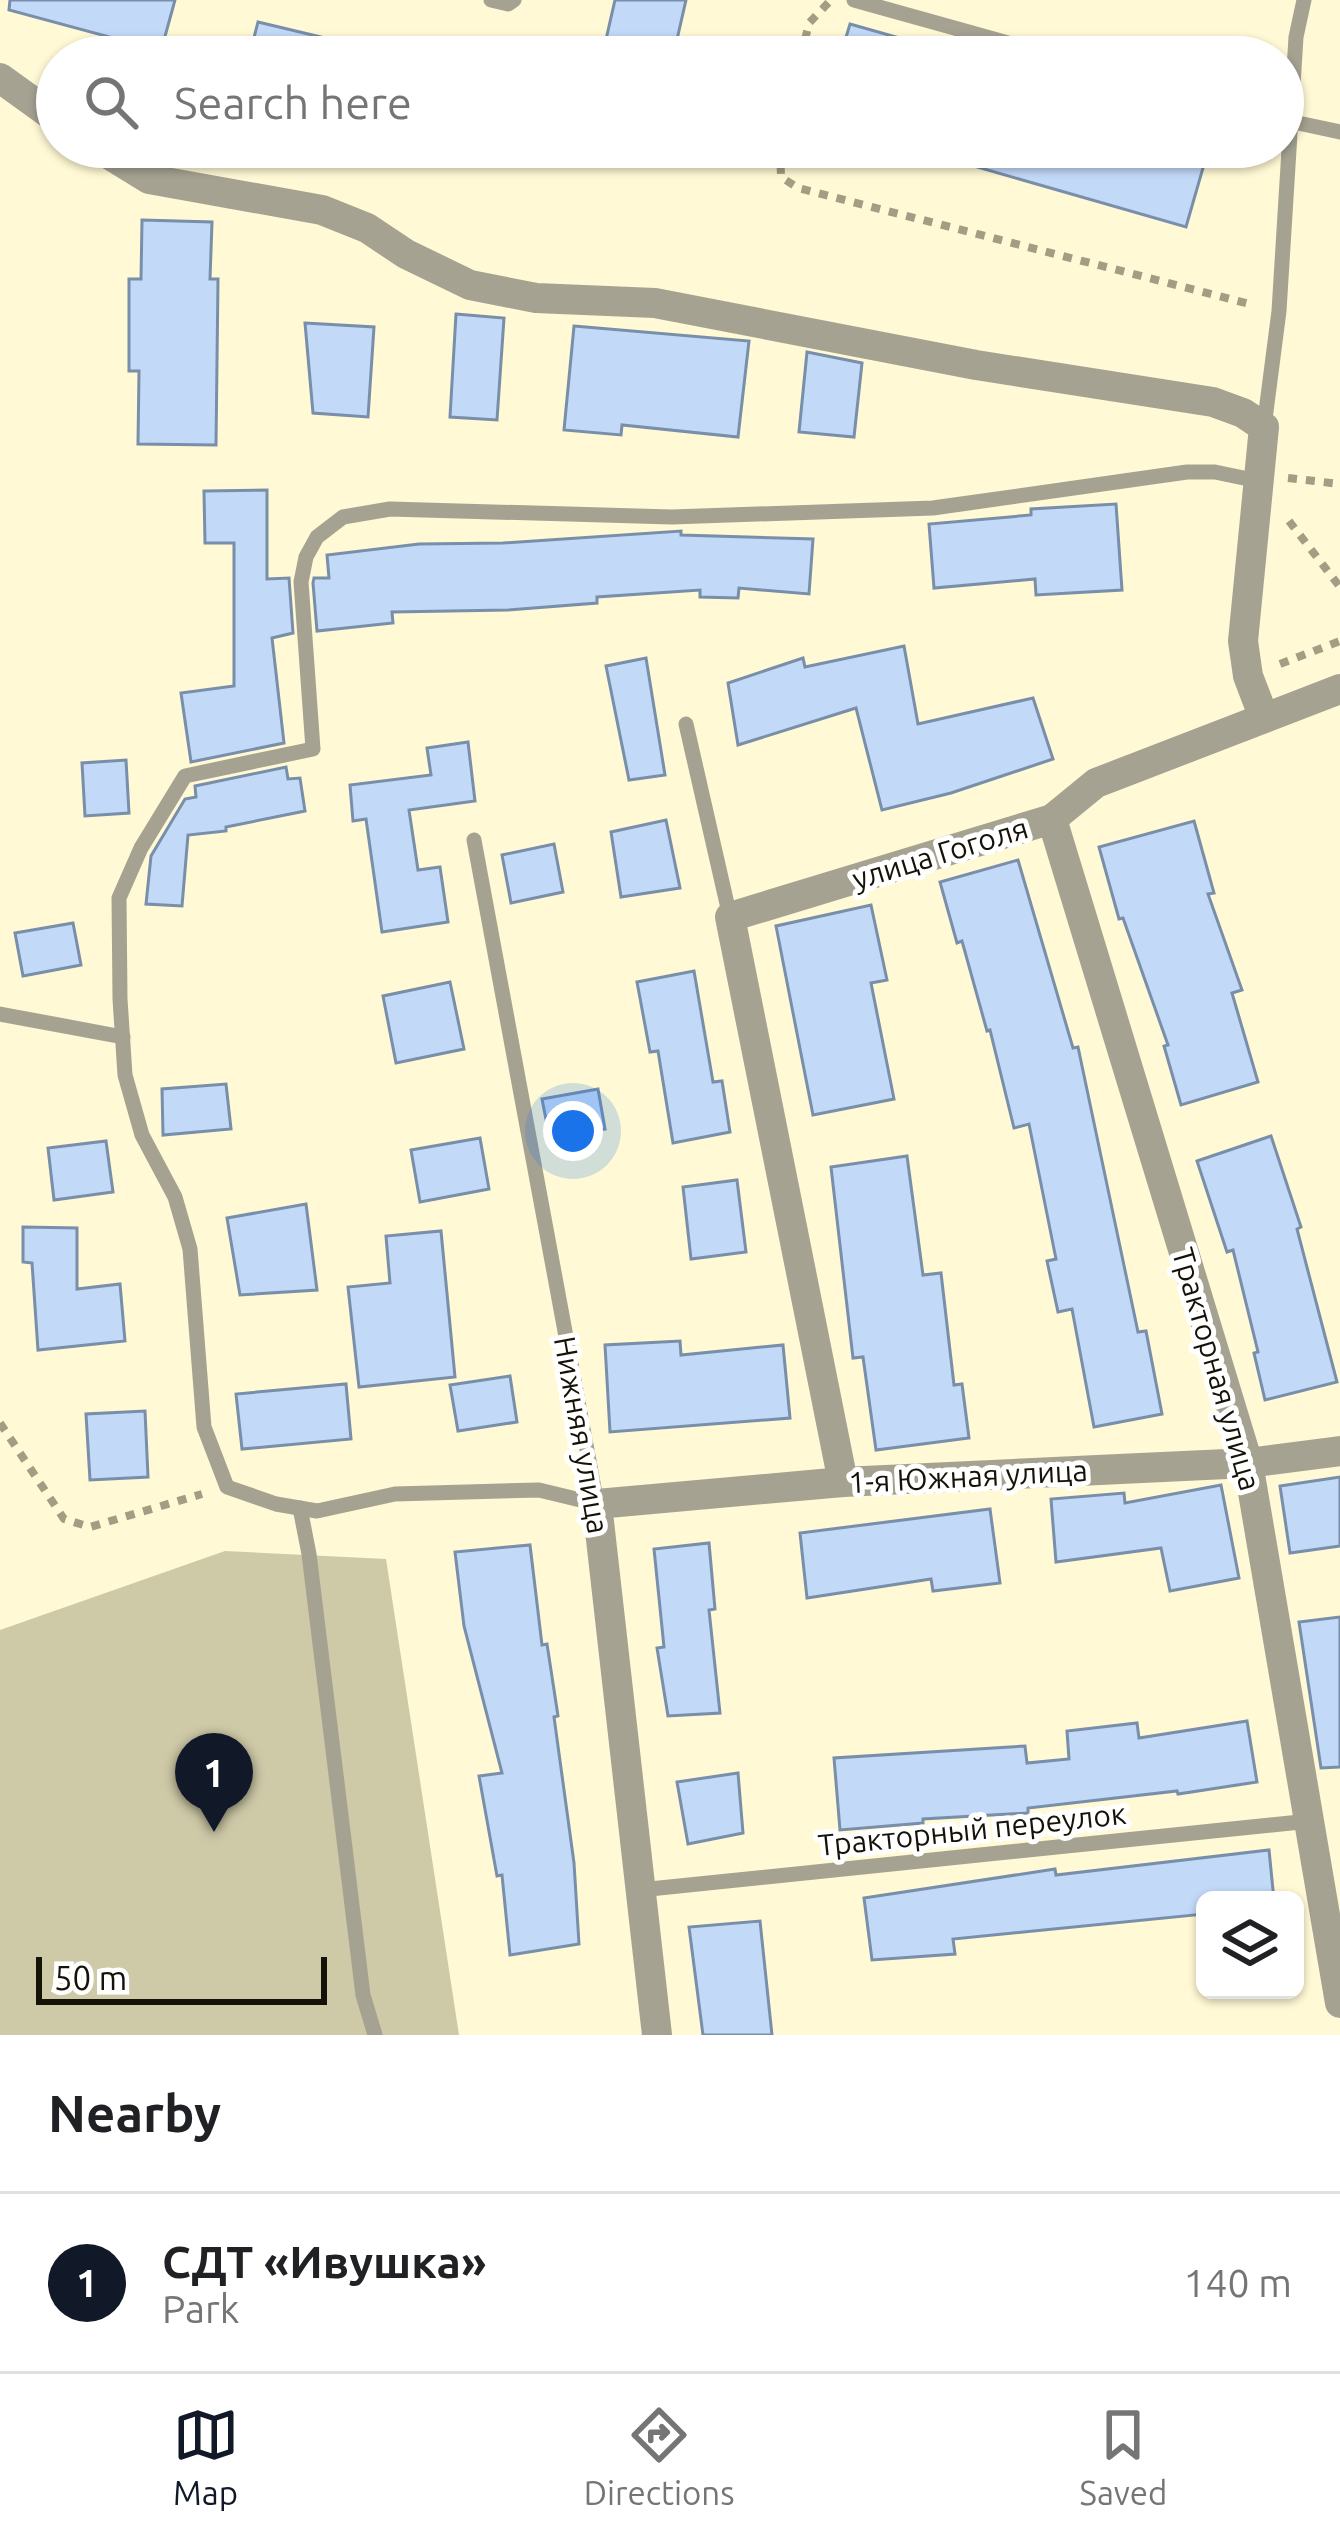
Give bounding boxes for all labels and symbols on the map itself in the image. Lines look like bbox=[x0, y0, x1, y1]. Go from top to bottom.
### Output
street label: улица Гоголя bbox=[848, 810, 1032, 896]
your location bbox=[543, 1101, 603, 1161]
street label: Тракторная улица bbox=[1166, 1244, 1268, 1494]
street label: Нижняя улица bbox=[548, 1334, 616, 1536]
street label: 1-я Южная улица bbox=[848, 1453, 1088, 1499]
pin: 1 bbox=[175, 1733, 253, 1832]
street label: Тракторный переулок bbox=[816, 1796, 1128, 1862]
scale bar bbox=[36, 1951, 327, 2004]

